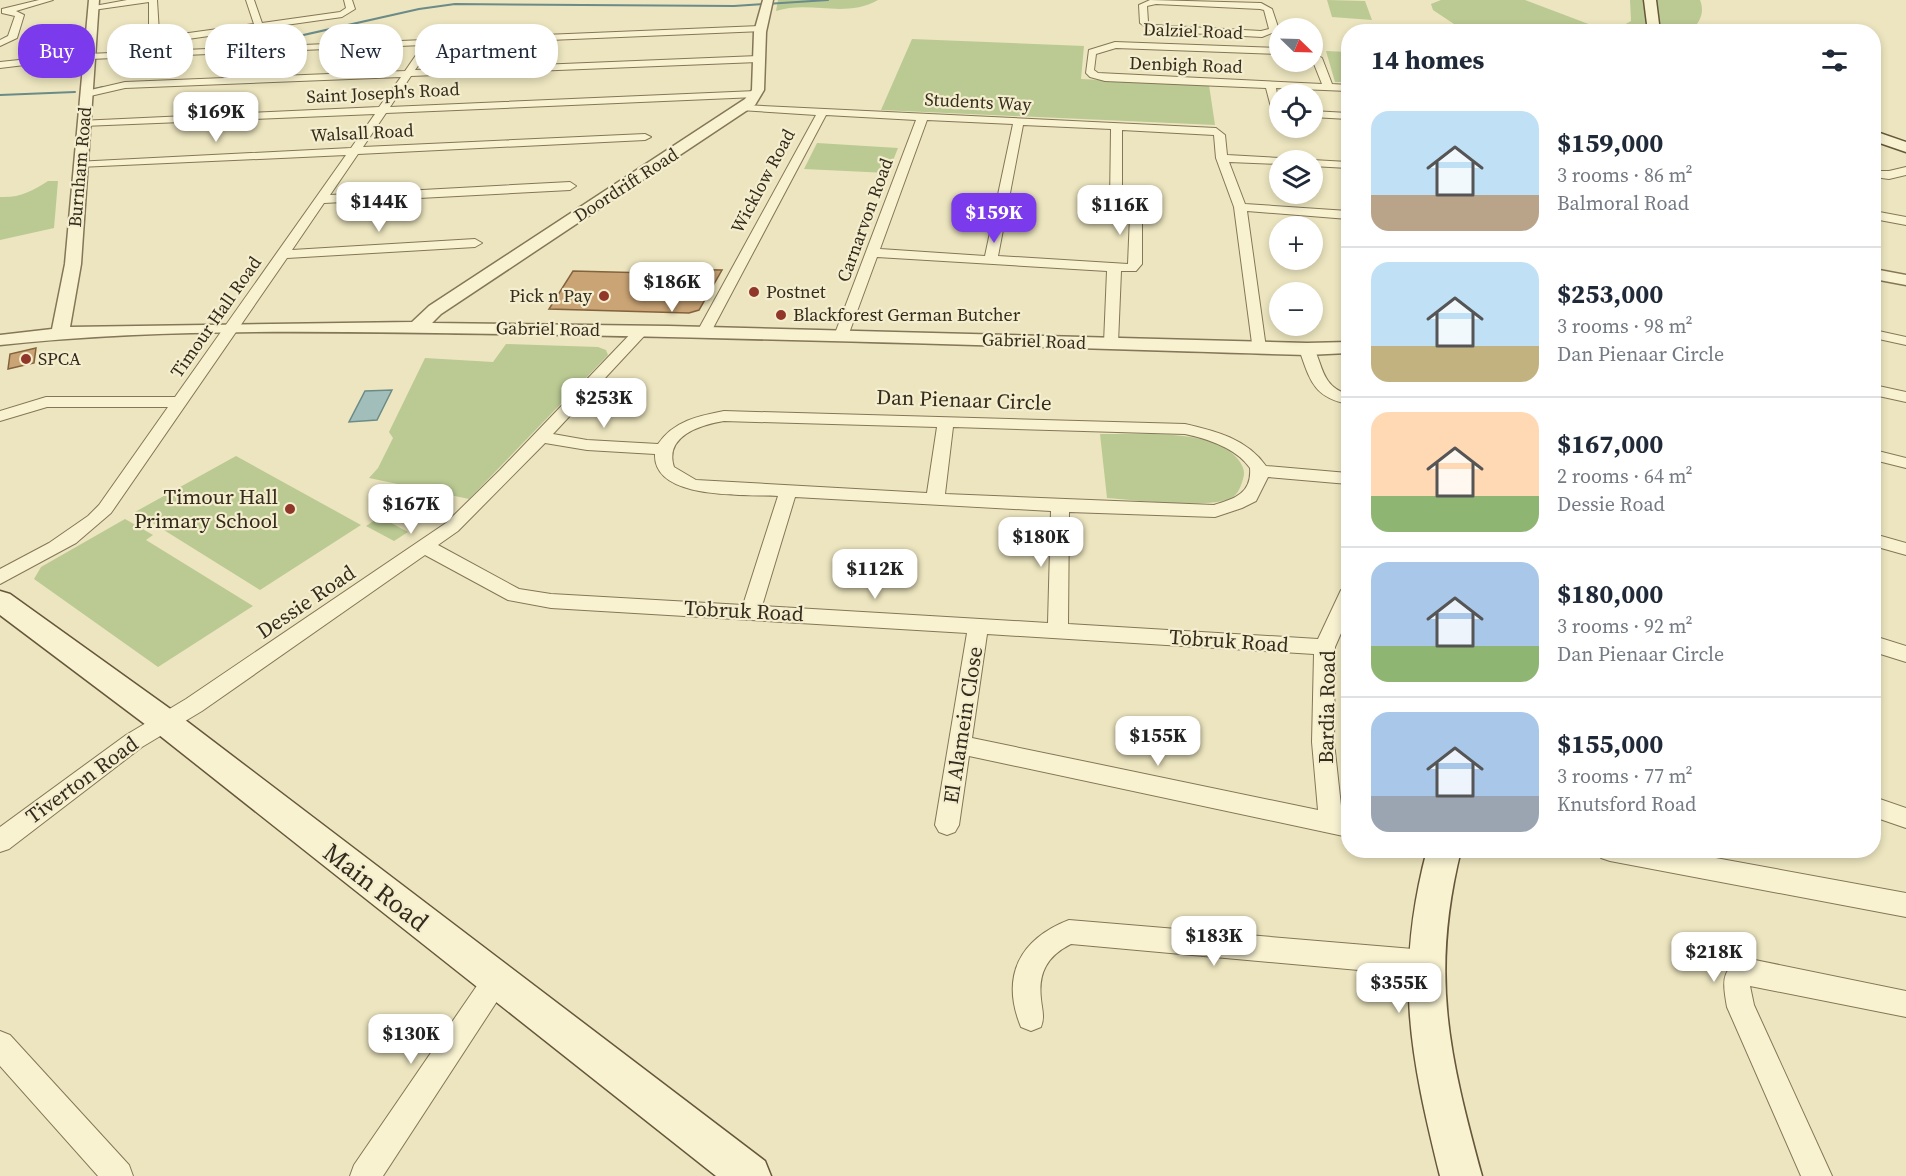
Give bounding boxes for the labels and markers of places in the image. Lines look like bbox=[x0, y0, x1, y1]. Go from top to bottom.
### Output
pin: $169K bbox=[174, 92, 258, 143]
pin: $144K bbox=[337, 182, 421, 233]
pin: $116K bbox=[1078, 185, 1162, 236]
pin: $159K bbox=[952, 193, 1036, 244]
pin: $186K bbox=[630, 262, 714, 313]
place label: Postnet bbox=[766, 279, 826, 304]
place label: Pick n Pay bbox=[509, 283, 593, 308]
marker: Postnet bbox=[747, 285, 761, 299]
marker: Pick n Pay bbox=[597, 289, 611, 303]
place label: Blackforest German Butcher bbox=[793, 302, 1021, 327]
marker: Blackforest German Butcher bbox=[774, 308, 788, 322]
place label: SPCA bbox=[38, 346, 81, 371]
marker: SPCA bbox=[19, 352, 33, 366]
pin: $253K bbox=[562, 378, 646, 429]
place label: Timour Hall Primary School bbox=[134, 482, 278, 535]
pin: $167K bbox=[369, 484, 453, 535]
marker: Timour Hall Primary School bbox=[283, 502, 297, 516]
pin: $180K bbox=[999, 517, 1083, 568]
pin: $112K bbox=[833, 549, 917, 600]
pin: $155K bbox=[1116, 716, 1200, 767]
pin: $183K bbox=[1172, 916, 1256, 967]
pin: $218K bbox=[1672, 932, 1756, 983]
pin: $355K bbox=[1357, 963, 1441, 1014]
pin: $130K bbox=[369, 1014, 453, 1065]

